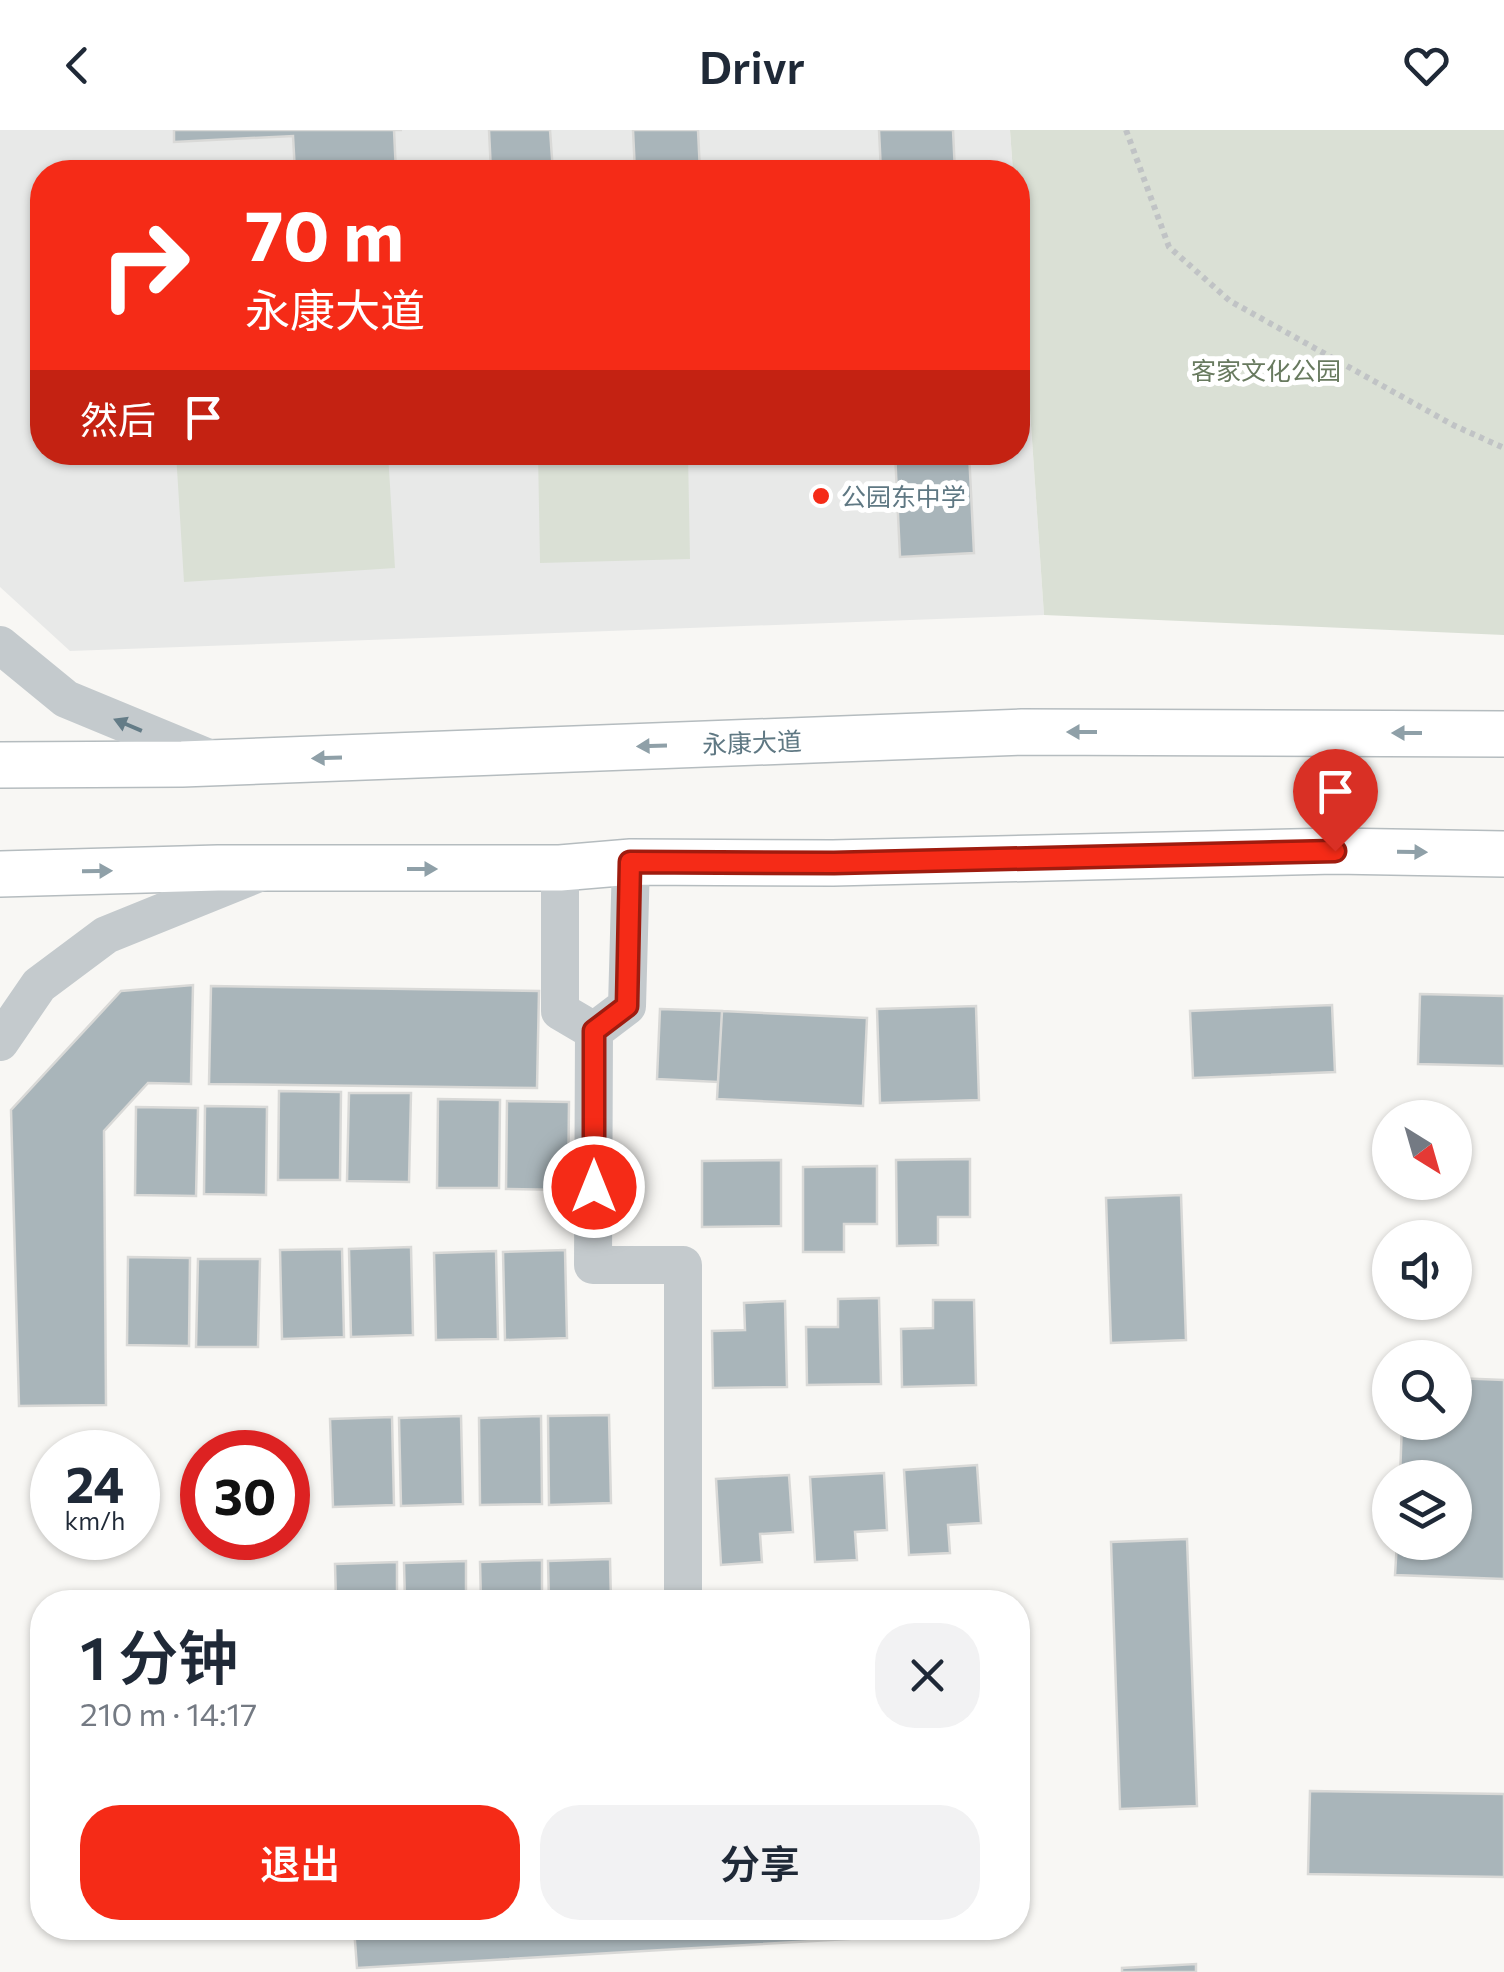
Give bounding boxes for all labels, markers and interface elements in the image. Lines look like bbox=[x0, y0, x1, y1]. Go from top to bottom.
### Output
icon: back bbox=[50, 38, 105, 93]
text: Drivr bbox=[699, 38, 805, 93]
icon: heart bbox=[1399, 38, 1454, 93]
text: 70 m bbox=[245, 190, 404, 275]
icon: right bbox=[80, 200, 210, 330]
text: 永康大道 bbox=[245, 281, 425, 336]
park label: 客家文化公园 bbox=[1191, 355, 1341, 385]
icon: arrive bbox=[176, 390, 231, 445]
text: 然后 bbox=[80, 395, 156, 442]
place label: 公园东中学 bbox=[841, 481, 966, 511]
marker: 公园东中学 bbox=[810, 485, 832, 507]
one-way arrow bbox=[113, 716, 143, 732]
one-way arrow bbox=[1065, 724, 1097, 740]
street label: 永康大道 bbox=[701, 725, 803, 759]
one-way arrow bbox=[1390, 725, 1422, 741]
one-way arrow bbox=[635, 738, 667, 754]
pin bbox=[1293, 749, 1378, 852]
one-way arrow bbox=[311, 750, 342, 766]
icon: arrive bbox=[1308, 764, 1363, 819]
one-way arrow bbox=[1397, 845, 1429, 861]
one-way arrow bbox=[407, 861, 439, 877]
one-way arrow bbox=[82, 863, 114, 879]
north arrow bbox=[1372, 1100, 1472, 1200]
map controls bbox=[1372, 1100, 1472, 1560]
position arrow bbox=[542, 1135, 646, 1239]
button: sound bbox=[1372, 1220, 1472, 1320]
button: search bbox=[1372, 1340, 1472, 1440]
speed limit sign: 30 bbox=[180, 1430, 310, 1560]
text: 24 bbox=[66, 1452, 124, 1513]
button: layers bbox=[1372, 1460, 1472, 1560]
text: km/h bbox=[65, 1505, 125, 1535]
text: 1 分钟 bbox=[80, 1619, 238, 1692]
button: close bbox=[875, 1623, 980, 1728]
text: 210 m · 14:17 bbox=[80, 1693, 257, 1733]
button: 退出 bbox=[80, 1805, 520, 1920]
button: 分享 bbox=[540, 1805, 980, 1920]

